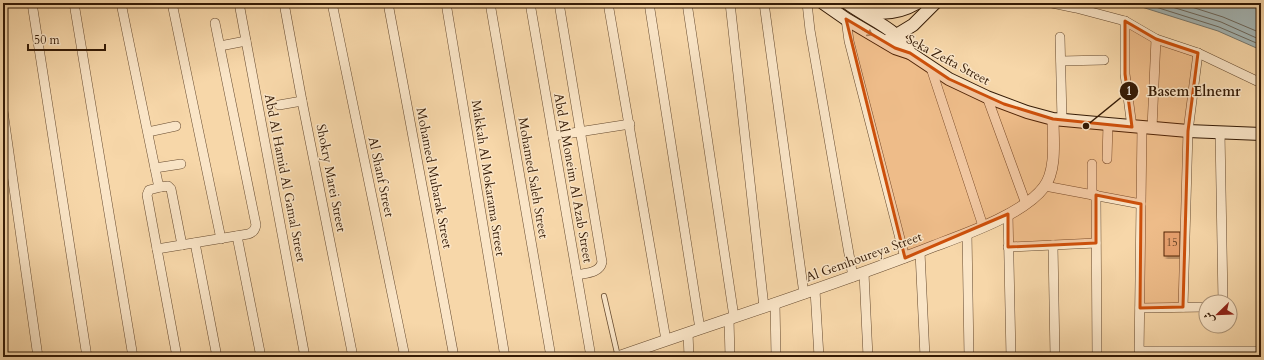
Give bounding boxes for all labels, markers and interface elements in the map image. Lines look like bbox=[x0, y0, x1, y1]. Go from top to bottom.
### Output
scale bar bbox=[28, 26, 105, 52]
one-way arrow bbox=[861, 29, 873, 37]
street label: Seka Zefta Street bbox=[903, 30, 993, 90]
text: 50 m bbox=[34, 32, 61, 48]
callout: Basem Elnemr bbox=[1119, 78, 1248, 104]
text: Basem Elnemr bbox=[1147, 82, 1241, 101]
text: 1 bbox=[1126, 83, 1132, 99]
street label: Abd Al Hamid Al Gamal Street bbox=[260, 92, 310, 264]
street label: Abd Al Moneim Al Azab Street bbox=[549, 92, 597, 264]
street label: Makkah Al Mokarama Street bbox=[467, 99, 509, 257]
street label: Mohamed Mubarak Street bbox=[411, 106, 457, 250]
street label: Mohamed Saleh Street bbox=[513, 116, 553, 240]
street label: Shokry Marei Street bbox=[312, 122, 350, 234]
street label: Al Shanf Street bbox=[364, 135, 398, 219]
street label: Al Gemhoureya Street bbox=[803, 228, 925, 286]
house number: 15 bbox=[1166, 235, 1178, 250]
north arrow bbox=[1198, 294, 1238, 334]
text: ش bbox=[1200, 310, 1218, 326]

